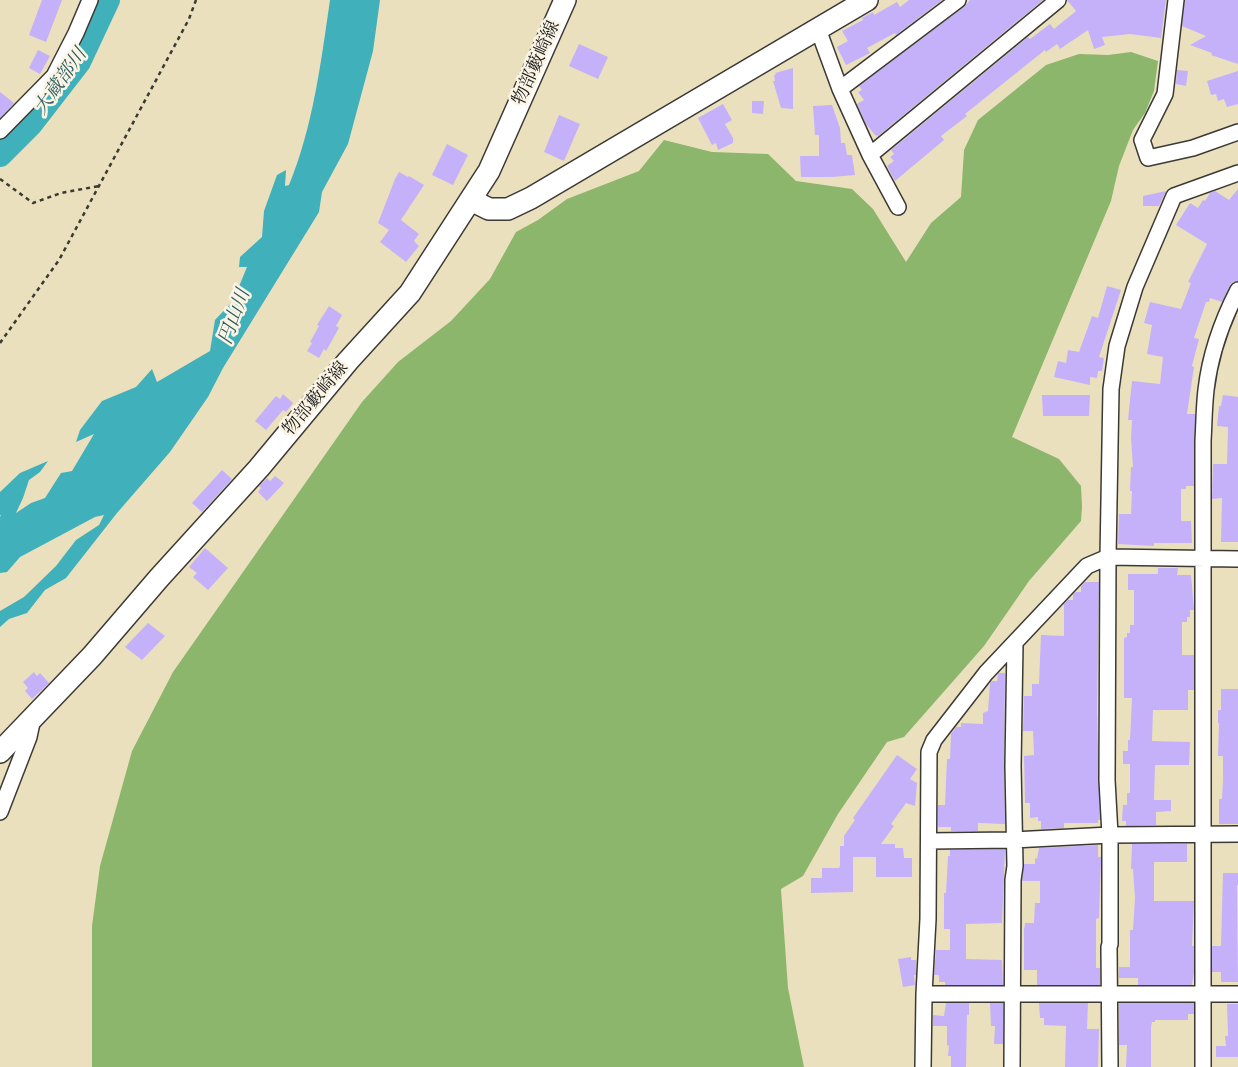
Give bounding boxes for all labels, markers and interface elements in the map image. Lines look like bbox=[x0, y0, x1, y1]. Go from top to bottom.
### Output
street label: 物部藪崎線 bbox=[509, 17, 565, 109]
water label: 大蔵部川 bbox=[30, 44, 92, 120]
water label: 円山川 bbox=[215, 286, 255, 348]
street label: 物部藪崎線 bbox=[279, 358, 353, 440]

